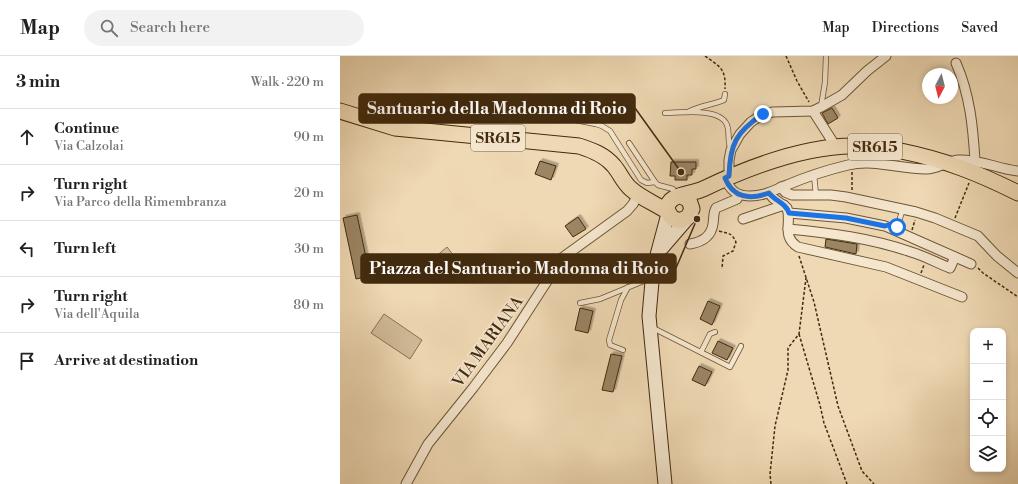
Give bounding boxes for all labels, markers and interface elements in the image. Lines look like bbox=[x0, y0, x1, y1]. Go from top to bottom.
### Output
search box bbox=[84, 10, 364, 46]
text: Map bbox=[20, 16, 60, 40]
icon: search bbox=[98, 17, 120, 39]
text: Search here bbox=[130, 18, 210, 37]
text: Map bbox=[822, 19, 850, 37]
text: Directions bbox=[872, 19, 939, 37]
text: Saved bbox=[961, 19, 998, 37]
north arrow bbox=[922, 68, 958, 104]
text: 3 min bbox=[16, 71, 60, 93]
text: Walk · 220 m bbox=[251, 74, 324, 90]
callout: Santuario della Madonna di Roio bbox=[359, 94, 635, 123]
text: Santuario della Madonna di Roio bbox=[367, 98, 627, 120]
route end bbox=[754, 105, 772, 123]
text: Continue bbox=[54, 119, 119, 138]
road number: SR615 bbox=[471, 125, 525, 151]
icon: ahead bbox=[16, 126, 38, 148]
text: 90 m bbox=[293, 129, 324, 145]
road number: SR615 bbox=[848, 134, 902, 160]
text: Via Calzolai bbox=[54, 138, 124, 154]
text: Turn right bbox=[54, 175, 128, 194]
icon: right bbox=[16, 182, 38, 204]
text: 20 m bbox=[294, 185, 324, 201]
text: Via Parco della Rimembranza bbox=[54, 194, 227, 210]
route start bbox=[888, 218, 906, 236]
icon: left bbox=[16, 238, 38, 260]
text: Turn left bbox=[54, 239, 116, 258]
text: 30 m bbox=[294, 241, 324, 257]
callout: Piazza del Santuario Madonna di Roio bbox=[361, 254, 676, 283]
text: Piazza del Santuario Madonna di Roio bbox=[369, 258, 669, 280]
text: Turn right bbox=[54, 287, 128, 306]
street label: VIA MARIANA bbox=[447, 291, 528, 392]
icon: right bbox=[16, 294, 38, 316]
text: 80 m bbox=[293, 297, 324, 313]
text: Via dell'Aquila bbox=[54, 306, 140, 322]
map controls bbox=[970, 328, 1006, 472]
button: + bbox=[970, 328, 1006, 364]
icon: arrive bbox=[16, 350, 38, 372]
text: Arrive at destination bbox=[54, 351, 198, 370]
button: − bbox=[970, 364, 1006, 400]
button: locate bbox=[970, 400, 1006, 436]
button: layers bbox=[970, 436, 1006, 472]

